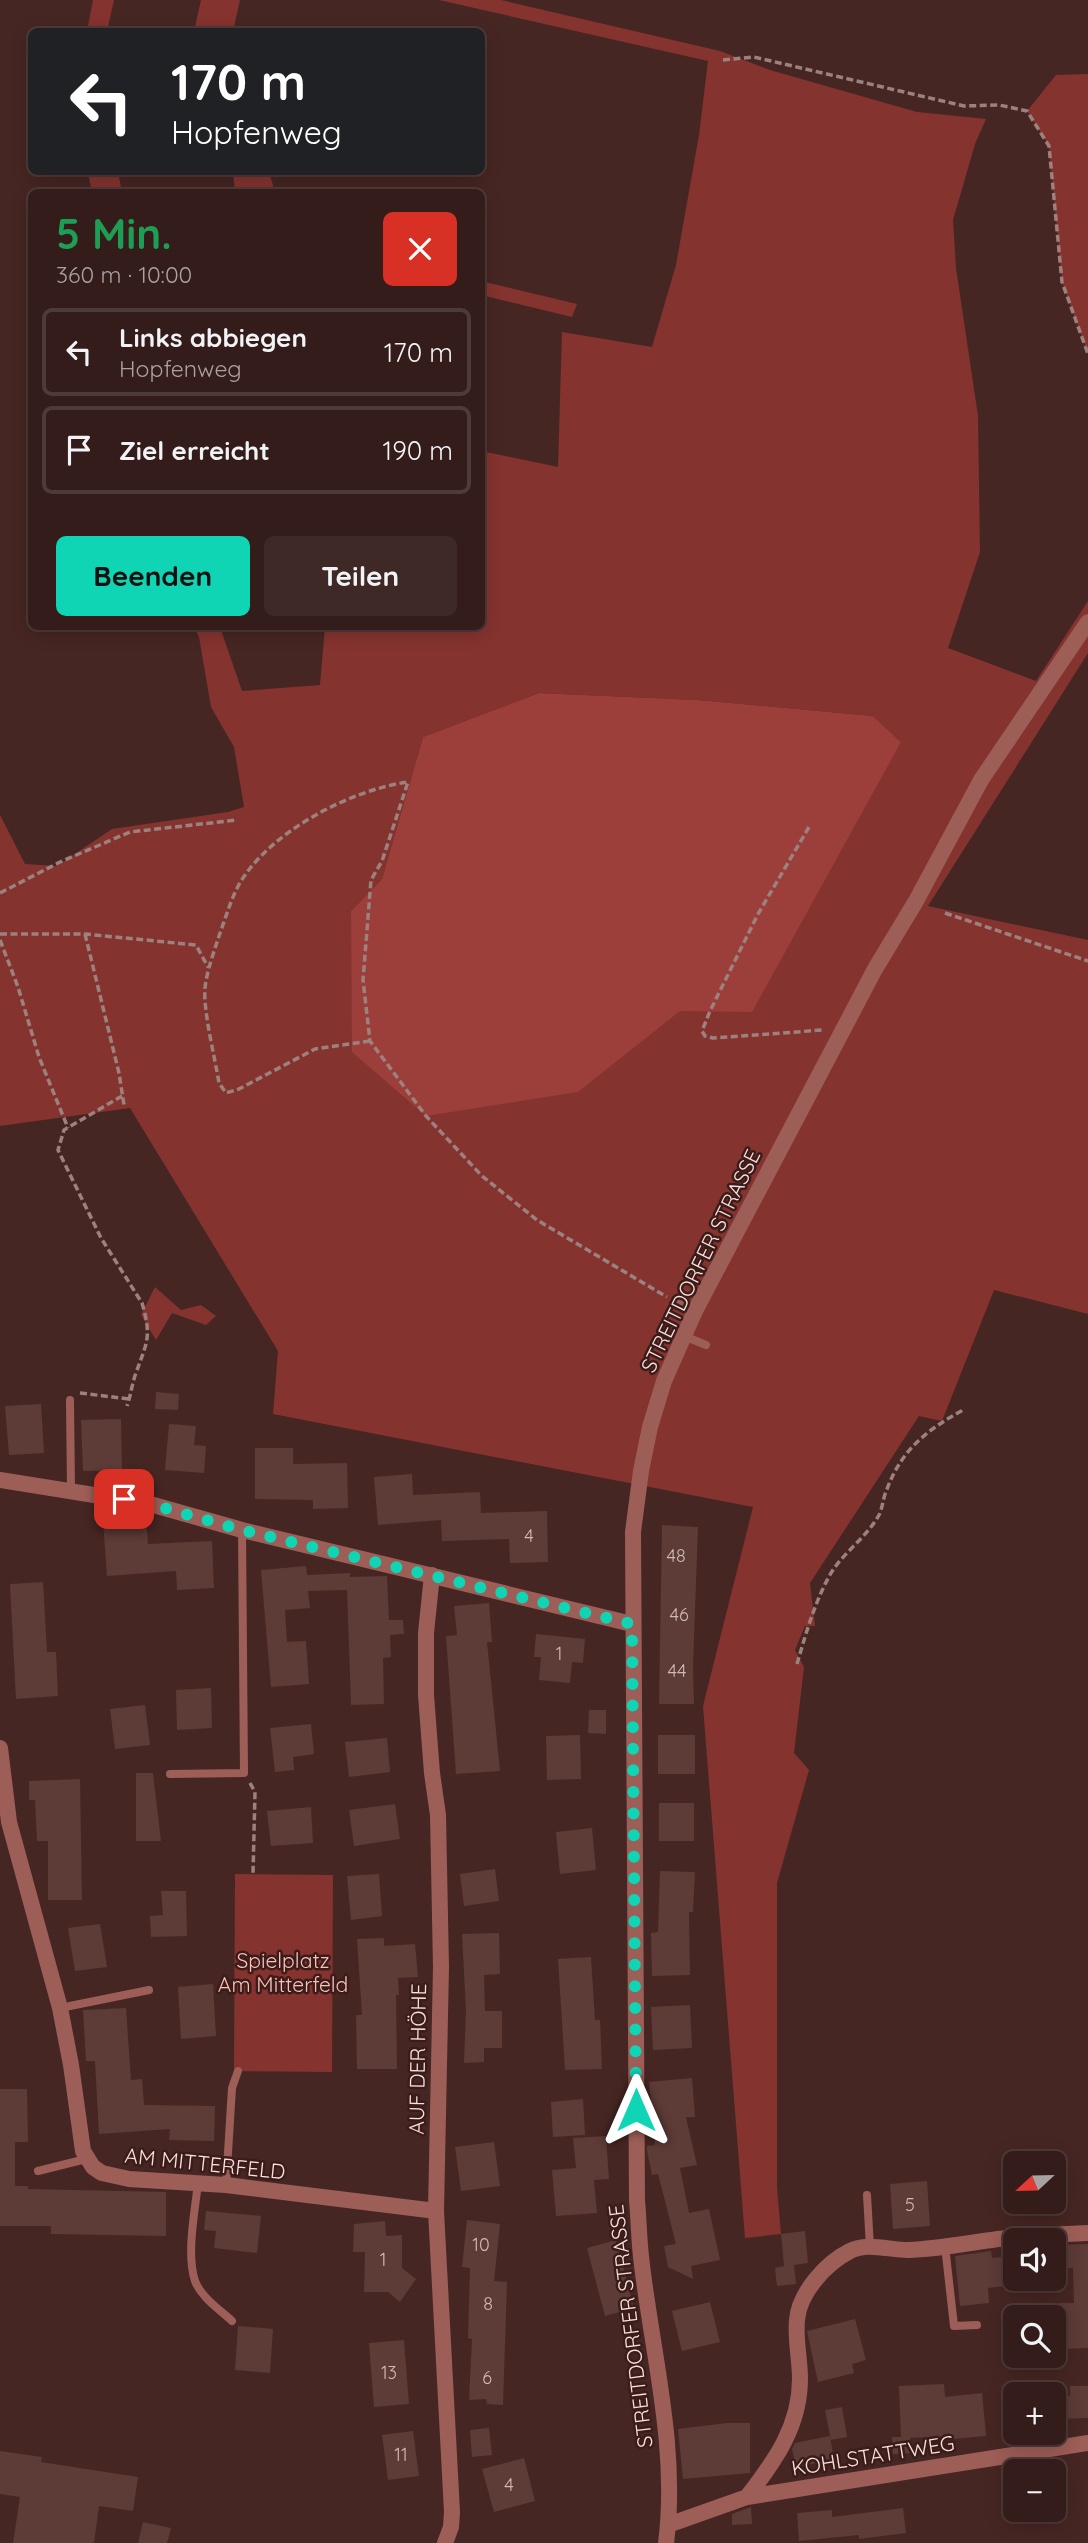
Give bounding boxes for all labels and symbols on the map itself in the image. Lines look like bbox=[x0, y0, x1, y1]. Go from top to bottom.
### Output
street label: STREITDORFER STRASSE bbox=[635, 1145, 765, 1376]
pin bbox=[94, 1469, 154, 1529]
house number: 4 bbox=[524, 1524, 534, 1547]
house number: 48 bbox=[666, 1544, 686, 1567]
house number: 46 bbox=[669, 1603, 689, 1626]
house number: 1 bbox=[556, 1642, 562, 1665]
house number: 44 bbox=[668, 1659, 686, 1682]
park label: Spielplatz Am Mitterfeld bbox=[218, 1947, 348, 1997]
street label: AUF DER HÖHE bbox=[403, 1983, 431, 2135]
position arrow bbox=[599, 2073, 673, 2147]
street label: AM MITTERFELD bbox=[123, 2142, 287, 2184]
north arrow bbox=[1003, 2151, 1066, 2214]
house number: 5 bbox=[905, 2193, 915, 2216]
street label: STREITDORFER STRASSE bbox=[602, 2203, 658, 2449]
house number: 10 bbox=[472, 2233, 490, 2256]
house number: 1 bbox=[380, 2248, 386, 2271]
house number: 8 bbox=[483, 2292, 493, 2315]
house number: 13 bbox=[381, 2361, 397, 2384]
house number: 6 bbox=[482, 2366, 492, 2389]
street label: KOHLSTATTWEG bbox=[789, 2429, 956, 2481]
house number: 11 bbox=[394, 2443, 408, 2466]
house number: 4 bbox=[504, 2473, 514, 2496]

